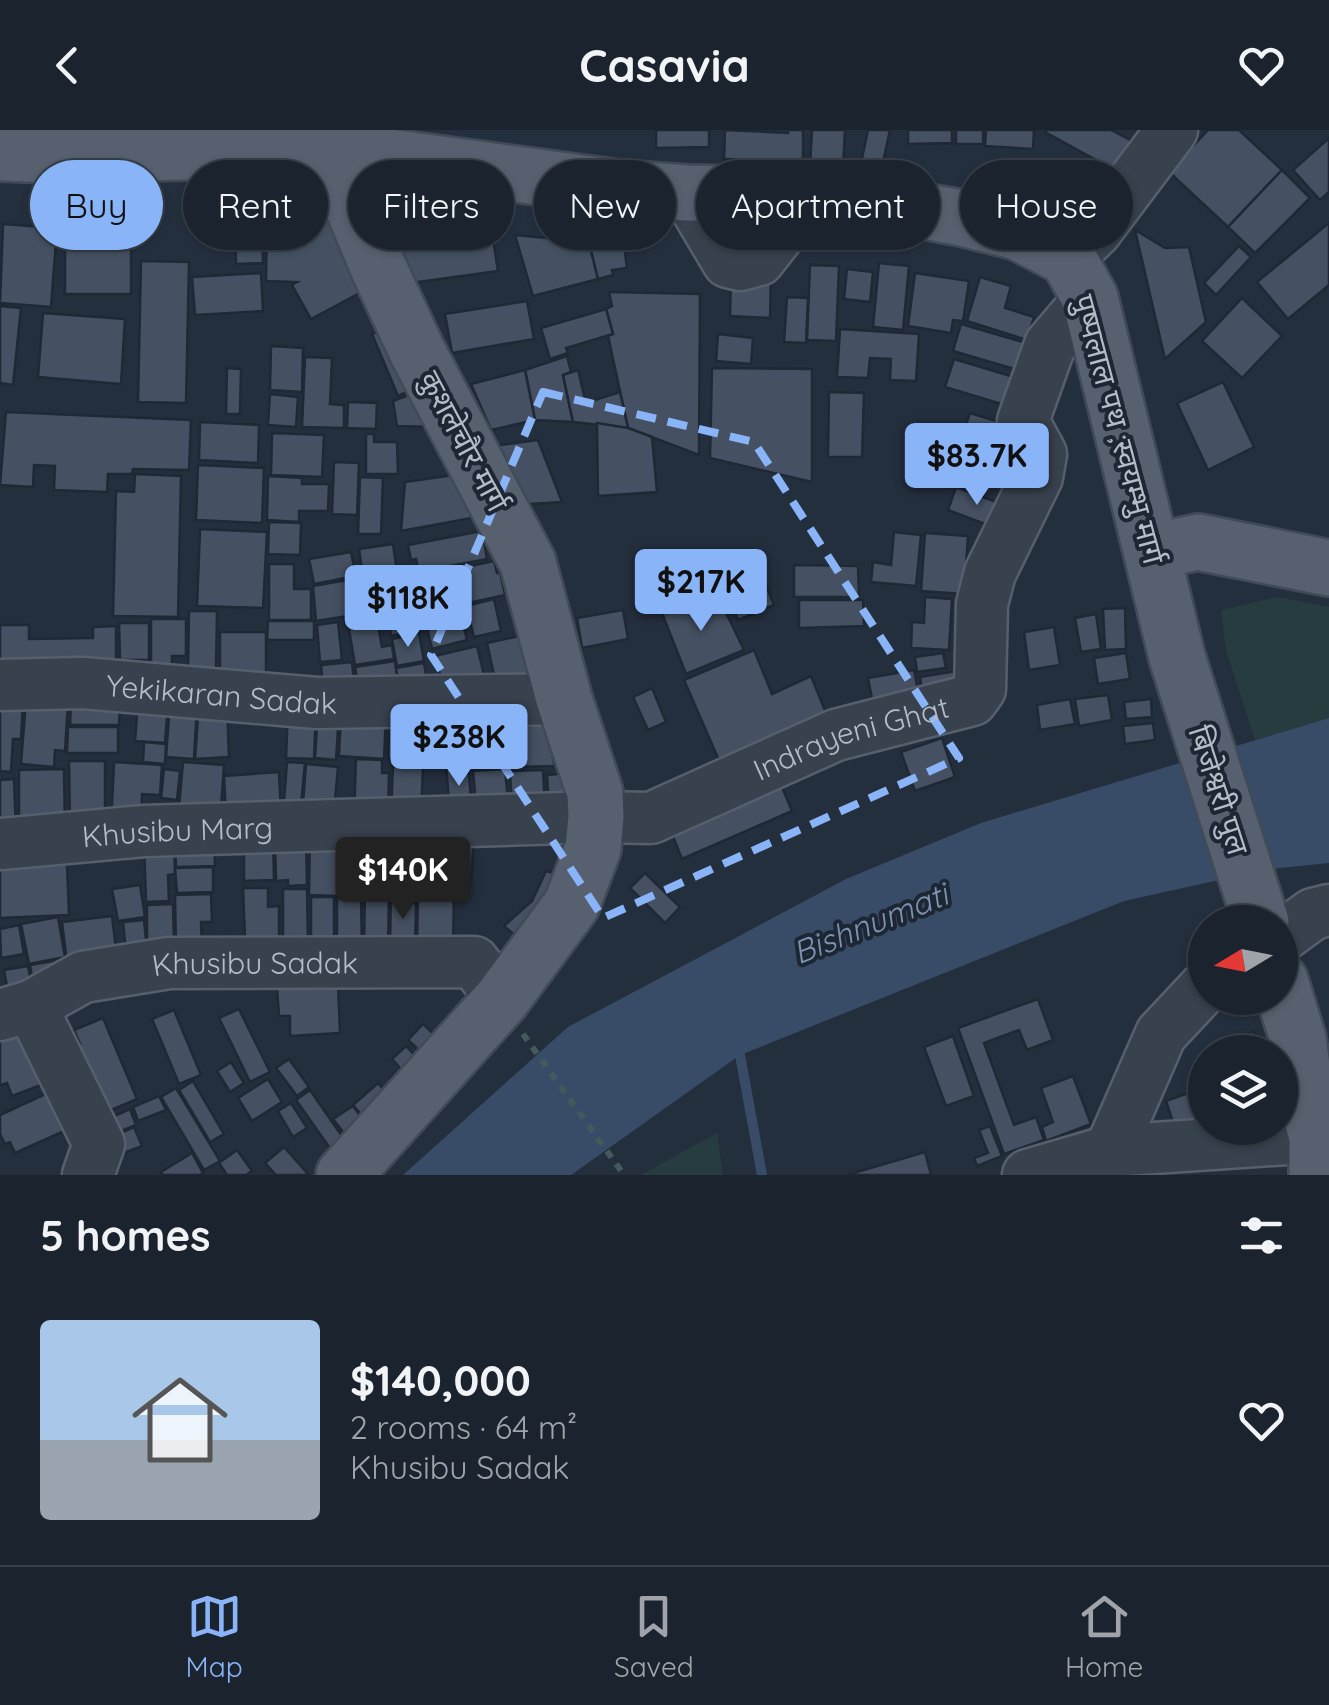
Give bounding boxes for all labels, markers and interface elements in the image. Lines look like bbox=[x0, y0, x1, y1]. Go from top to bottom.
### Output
text: Casavia bbox=[579, 37, 750, 93]
icon: back bbox=[40, 38, 95, 93]
icon: heart bbox=[1234, 38, 1289, 93]
chip: Buy bbox=[30, 160, 163, 250]
chip: Rent bbox=[183, 160, 328, 250]
chip: Filters bbox=[348, 160, 514, 250]
chip: New bbox=[534, 160, 676, 250]
chip: Apartment bbox=[696, 160, 940, 250]
chip: House bbox=[960, 160, 1133, 250]
street label: पुष्पलाल पथ ;स्वयम्भु मार्ग bbox=[1065, 290, 1174, 569]
street label: कुशलेचौर मार्ग bbox=[411, 364, 517, 519]
pin: $83.7K bbox=[896, 423, 1058, 508]
text: $83.7K bbox=[927, 435, 1027, 475]
pin: $217K bbox=[631, 549, 771, 634]
text: $217K bbox=[657, 561, 745, 601]
pin: $118K bbox=[338, 565, 478, 650]
text: $118K bbox=[367, 577, 449, 617]
street label: Yekikaran Sadak bbox=[105, 666, 337, 722]
street label: Indrayeni Ghat bbox=[747, 688, 953, 789]
pin: $238K bbox=[389, 704, 529, 789]
text: $238K bbox=[413, 716, 506, 756]
street label: बिजेश्वरी पुल bbox=[1180, 721, 1258, 860]
street label: Khusibu Marg bbox=[80, 808, 274, 856]
pin: $140K bbox=[333, 837, 473, 922]
text: $140K bbox=[358, 849, 448, 889]
water label: Bishnumati bbox=[787, 873, 956, 972]
north arrow bbox=[1188, 905, 1298, 1015]
map controls bbox=[1188, 905, 1298, 1145]
street label: Khusibu Sadak bbox=[149, 943, 358, 984]
button: layers bbox=[1188, 1035, 1298, 1145]
icon: filters bbox=[1234, 1208, 1289, 1263]
text: 5 homes bbox=[40, 1209, 211, 1262]
text: $140,000 bbox=[350, 1354, 531, 1407]
icon: home bbox=[120, 1360, 240, 1480]
icon: heart bbox=[1234, 1393, 1289, 1448]
text: 2 rooms · 64 m² bbox=[350, 1407, 577, 1447]
text: Khusibu Sadak bbox=[350, 1447, 569, 1487]
tab: Map bbox=[186, 1589, 243, 1684]
tab: Saved bbox=[614, 1589, 694, 1684]
tab: Home bbox=[1065, 1589, 1143, 1684]

